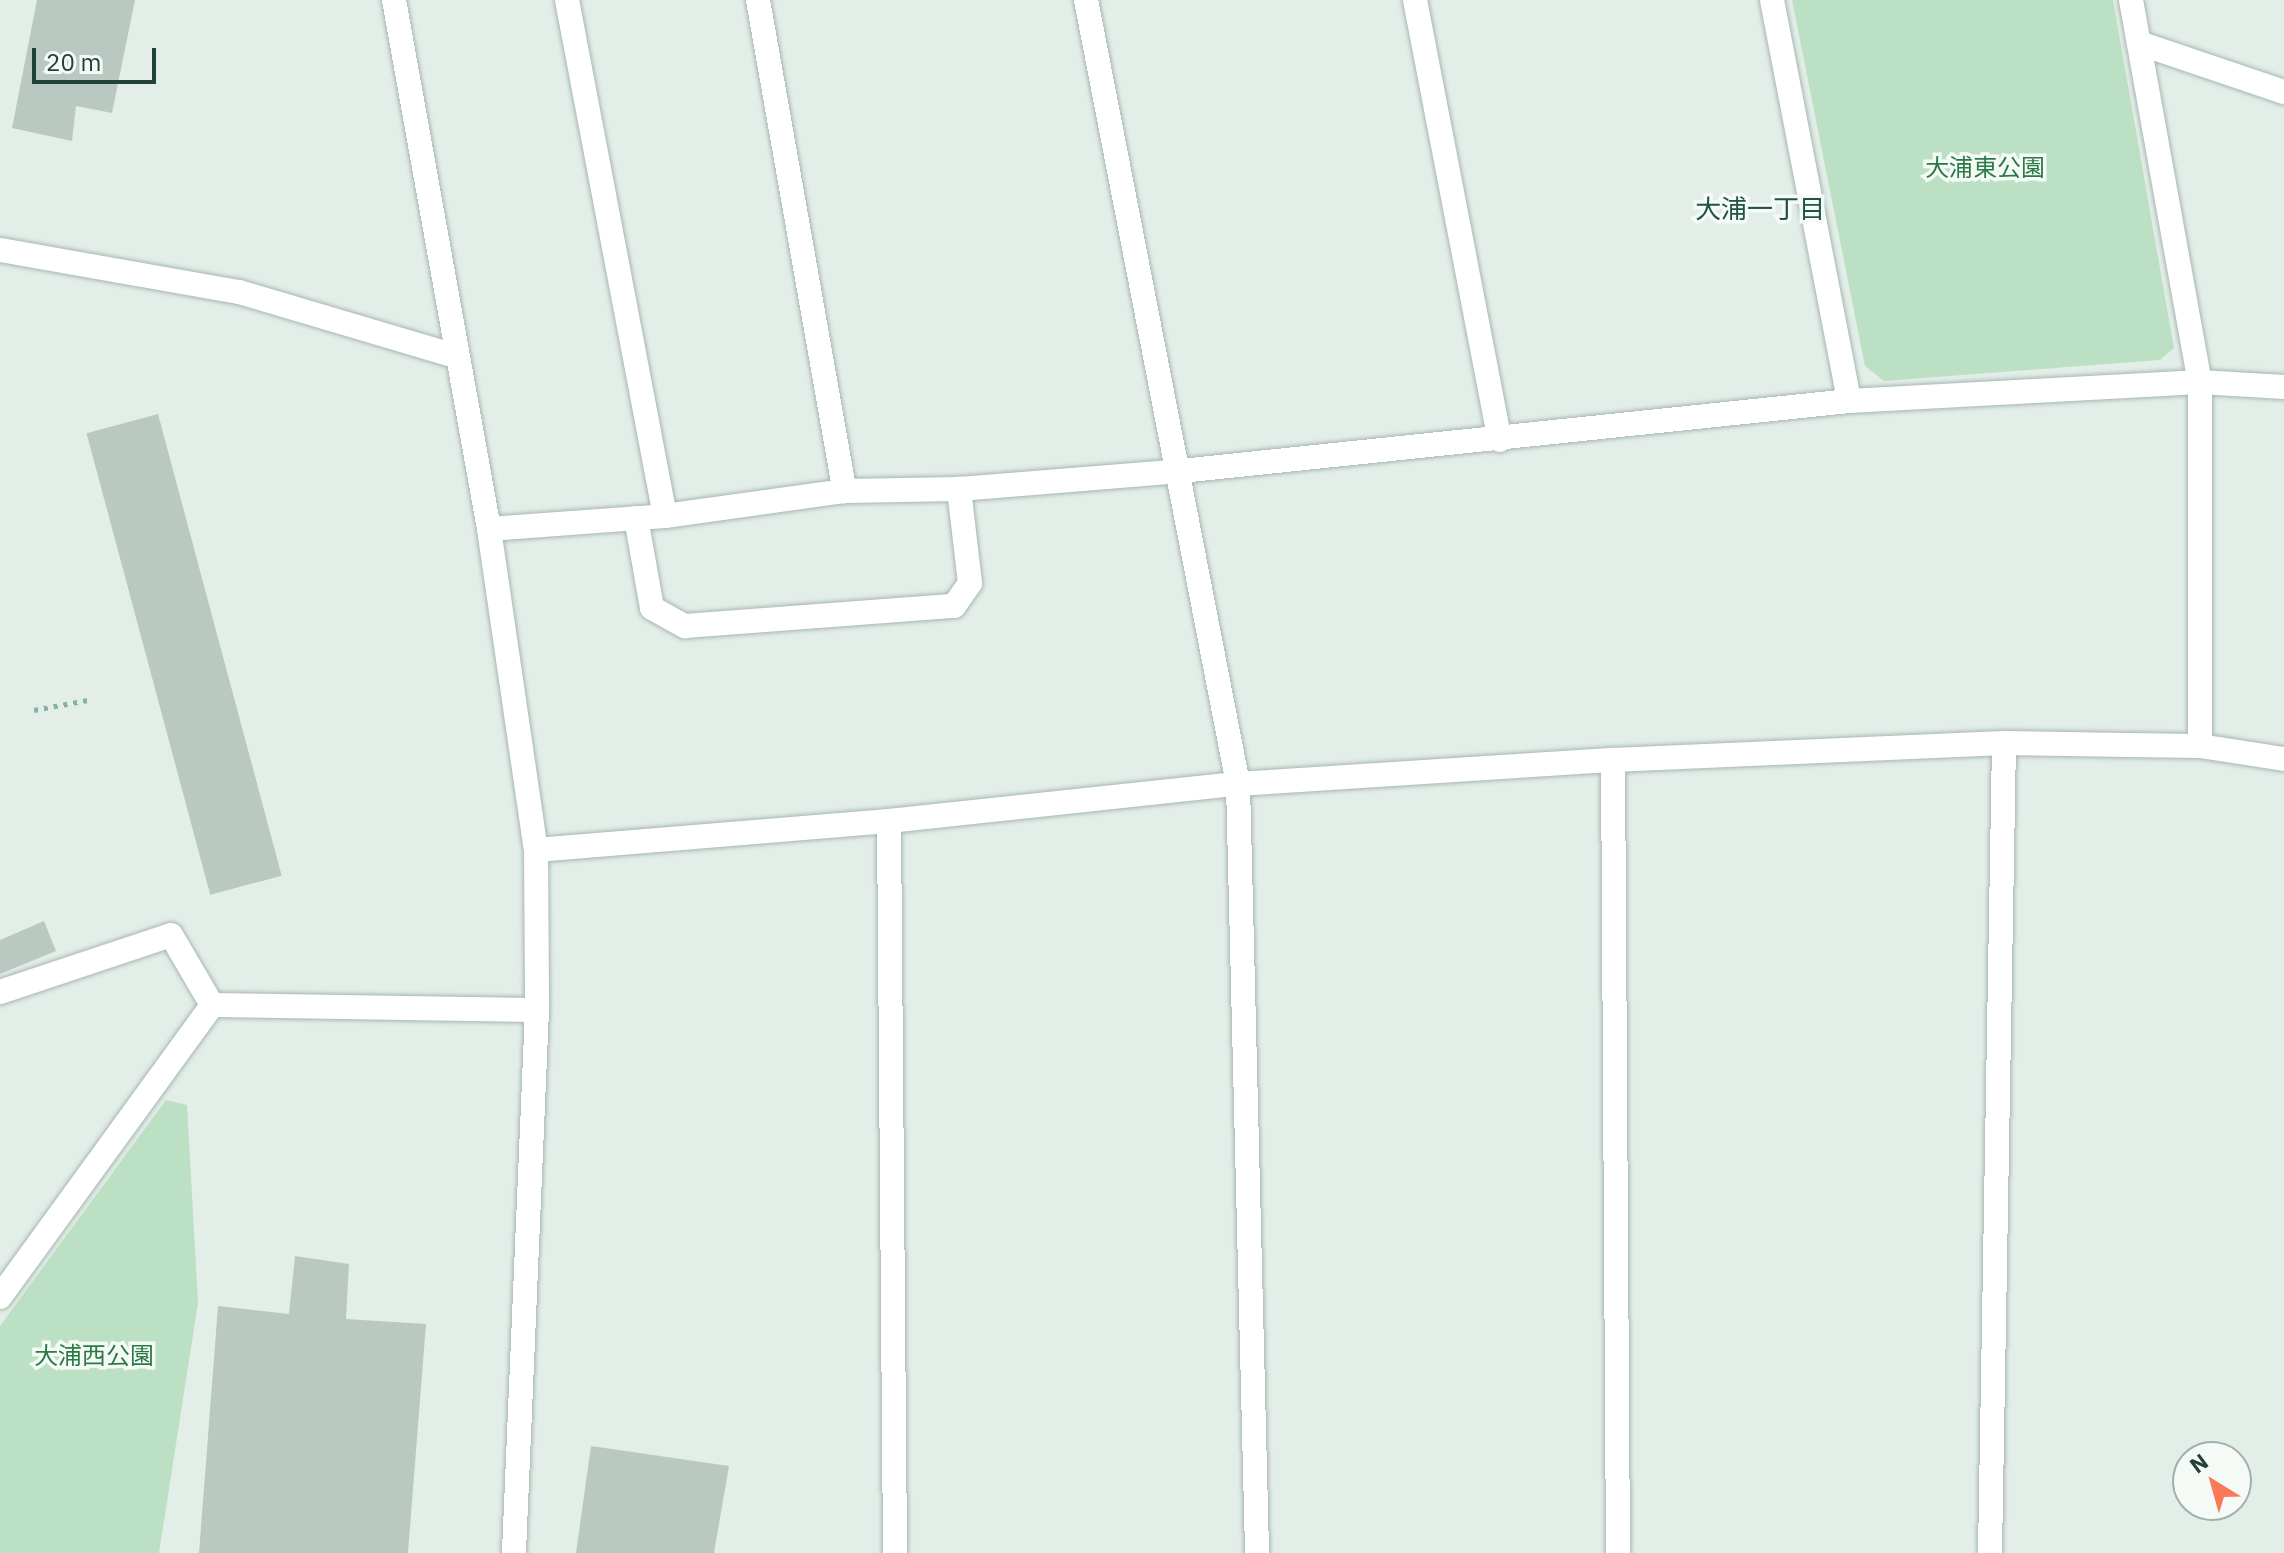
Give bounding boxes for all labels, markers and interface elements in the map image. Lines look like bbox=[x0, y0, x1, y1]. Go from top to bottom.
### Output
scale bar bbox=[36, 32, 160, 82]
text: 20 m bbox=[46, 46, 101, 78]
park label: 大浦東公園 bbox=[1925, 154, 2045, 182]
district label: 大浦一丁目 bbox=[1695, 193, 1825, 225]
park label: 大浦西公園 bbox=[34, 1342, 154, 1370]
north arrow bbox=[2172, 1441, 2252, 1521]
text: N bbox=[2183, 1447, 2214, 1479]

